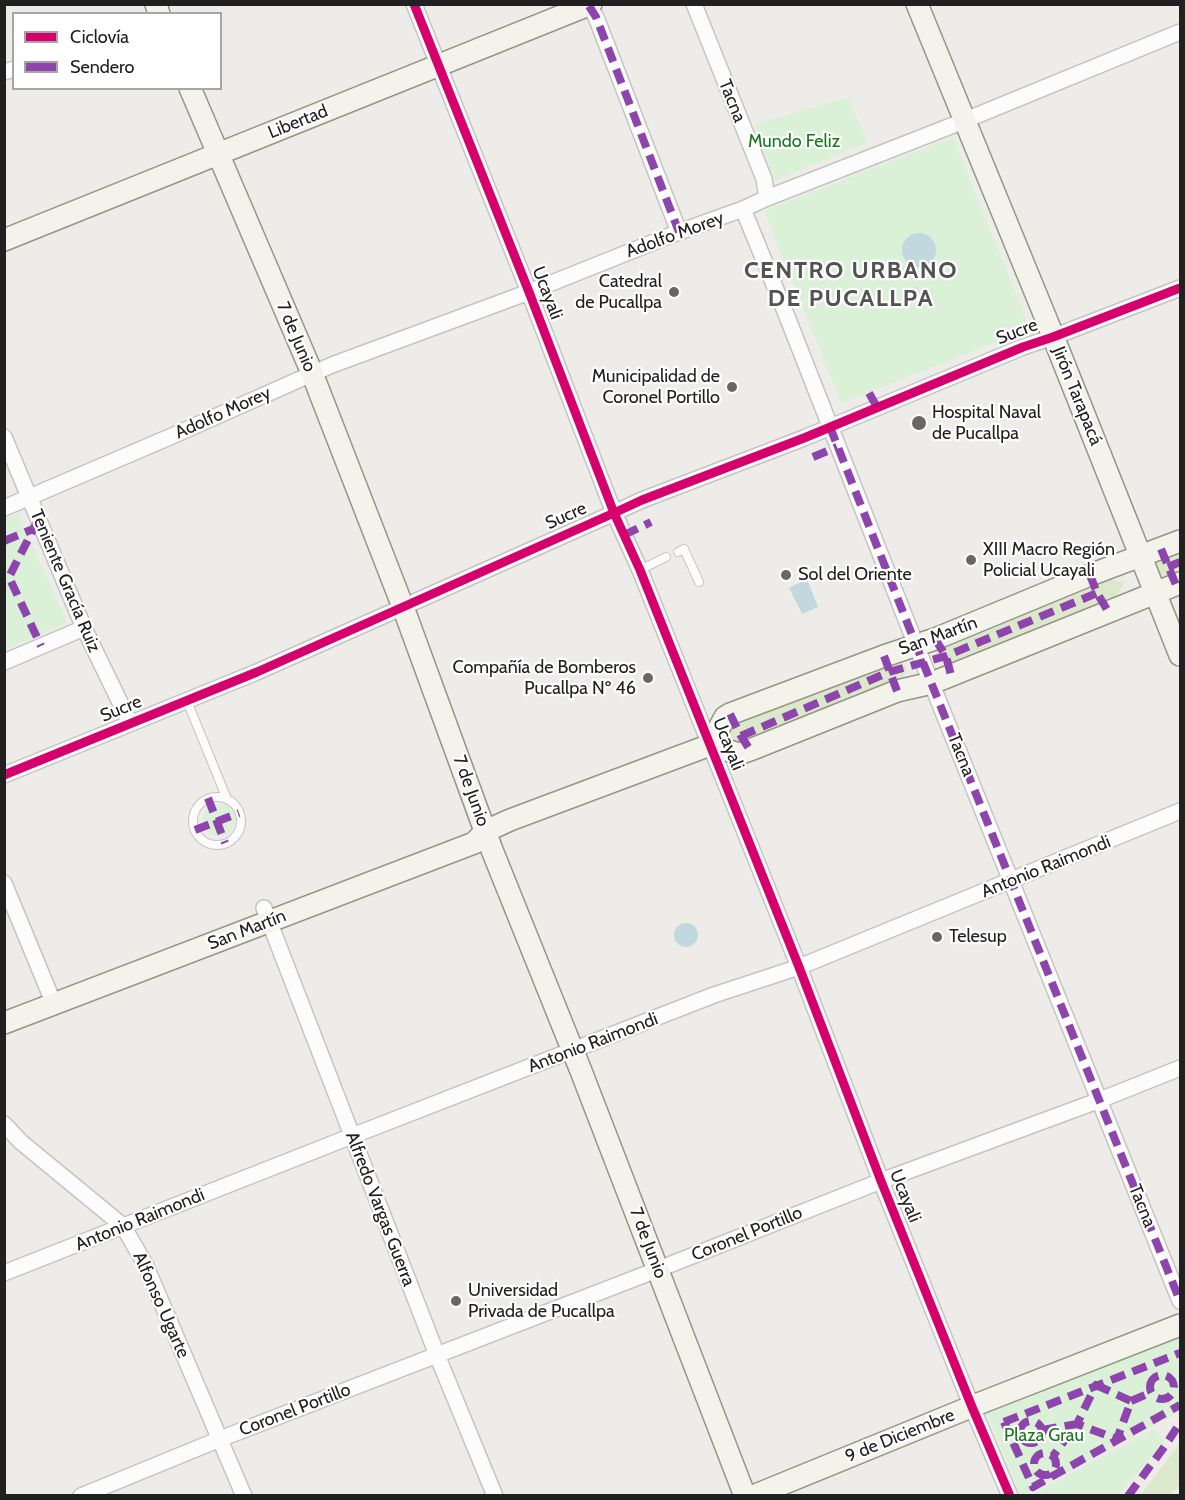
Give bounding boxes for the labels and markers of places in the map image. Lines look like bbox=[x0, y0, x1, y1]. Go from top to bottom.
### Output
place label: Catedral de Pucallpa bbox=[575, 271, 662, 314]
marker: Catedral de Pucallpa bbox=[667, 285, 681, 299]
place label: Municipalidad de Coronel Portillo bbox=[592, 366, 720, 409]
marker: Municipalidad de Coronel Portillo bbox=[725, 380, 739, 394]
place label: Hospital Naval de Pucallpa bbox=[932, 402, 1041, 444]
marker: Hospital Naval de Pucallpa bbox=[910, 414, 928, 432]
place label: XIII Macro Región Policial Ucayali bbox=[983, 539, 1115, 582]
marker: XIII Macro Región Policial Ucayali bbox=[964, 553, 978, 567]
place label: Sol del Oriente bbox=[798, 564, 912, 586]
marker: Sol del Oriente bbox=[779, 568, 793, 582]
place label: Compañía de Bomberos Pucallpa Nº 46 bbox=[453, 657, 636, 700]
marker: Compañía de Bomberos Pucallpa Nº 46 bbox=[641, 671, 655, 685]
place label: Telesup bbox=[949, 926, 1007, 948]
marker: Telesup bbox=[930, 930, 944, 944]
place label: Universidad Privada de Pucallpa bbox=[468, 1280, 615, 1322]
marker: Universidad Privada de Pucallpa bbox=[449, 1294, 463, 1308]

